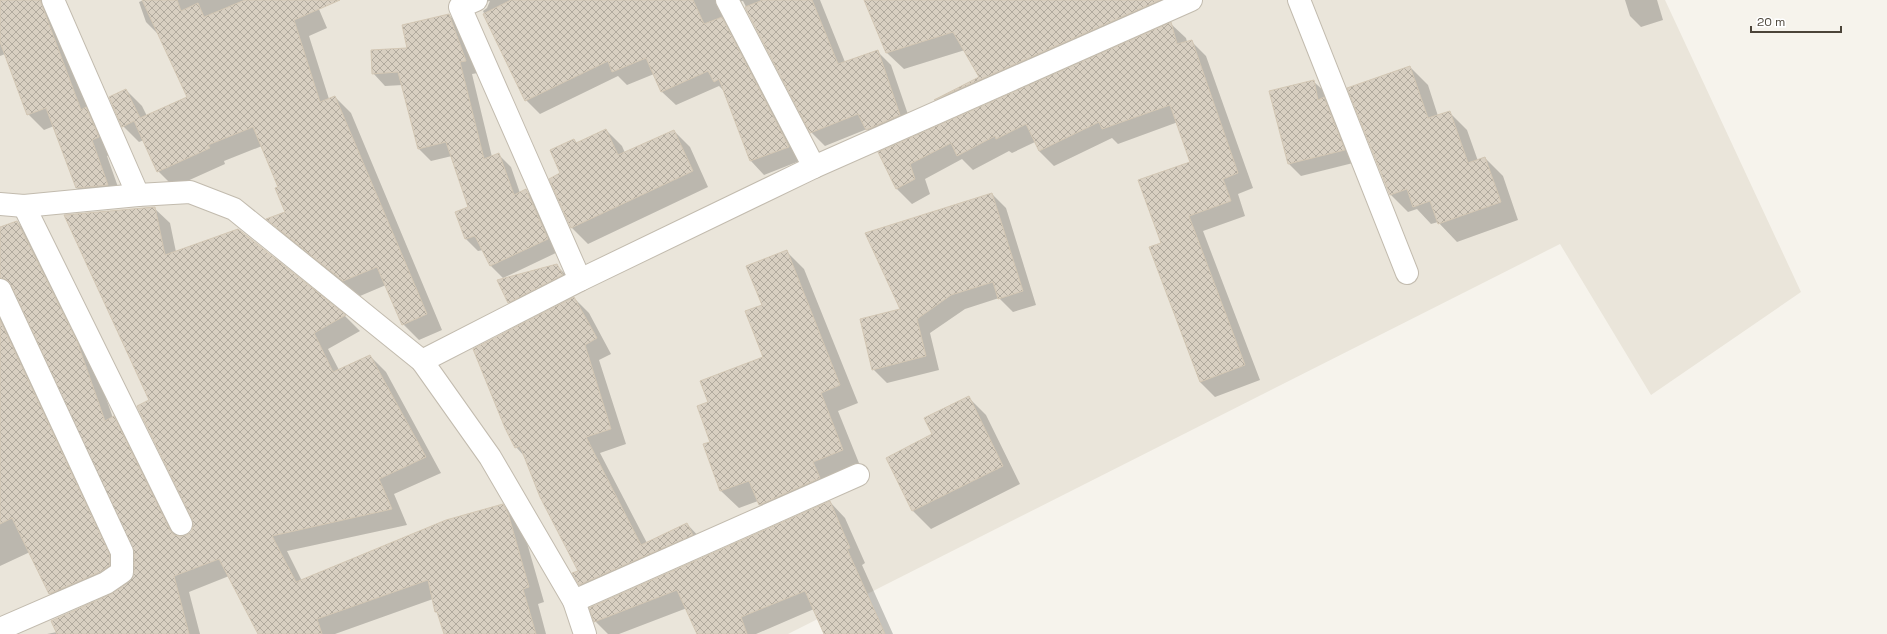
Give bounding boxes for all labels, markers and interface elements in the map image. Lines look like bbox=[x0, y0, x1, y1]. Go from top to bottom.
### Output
scale bar bbox=[1751, 8, 1841, 34]
text: 20 m bbox=[1757, 14, 1785, 30]

